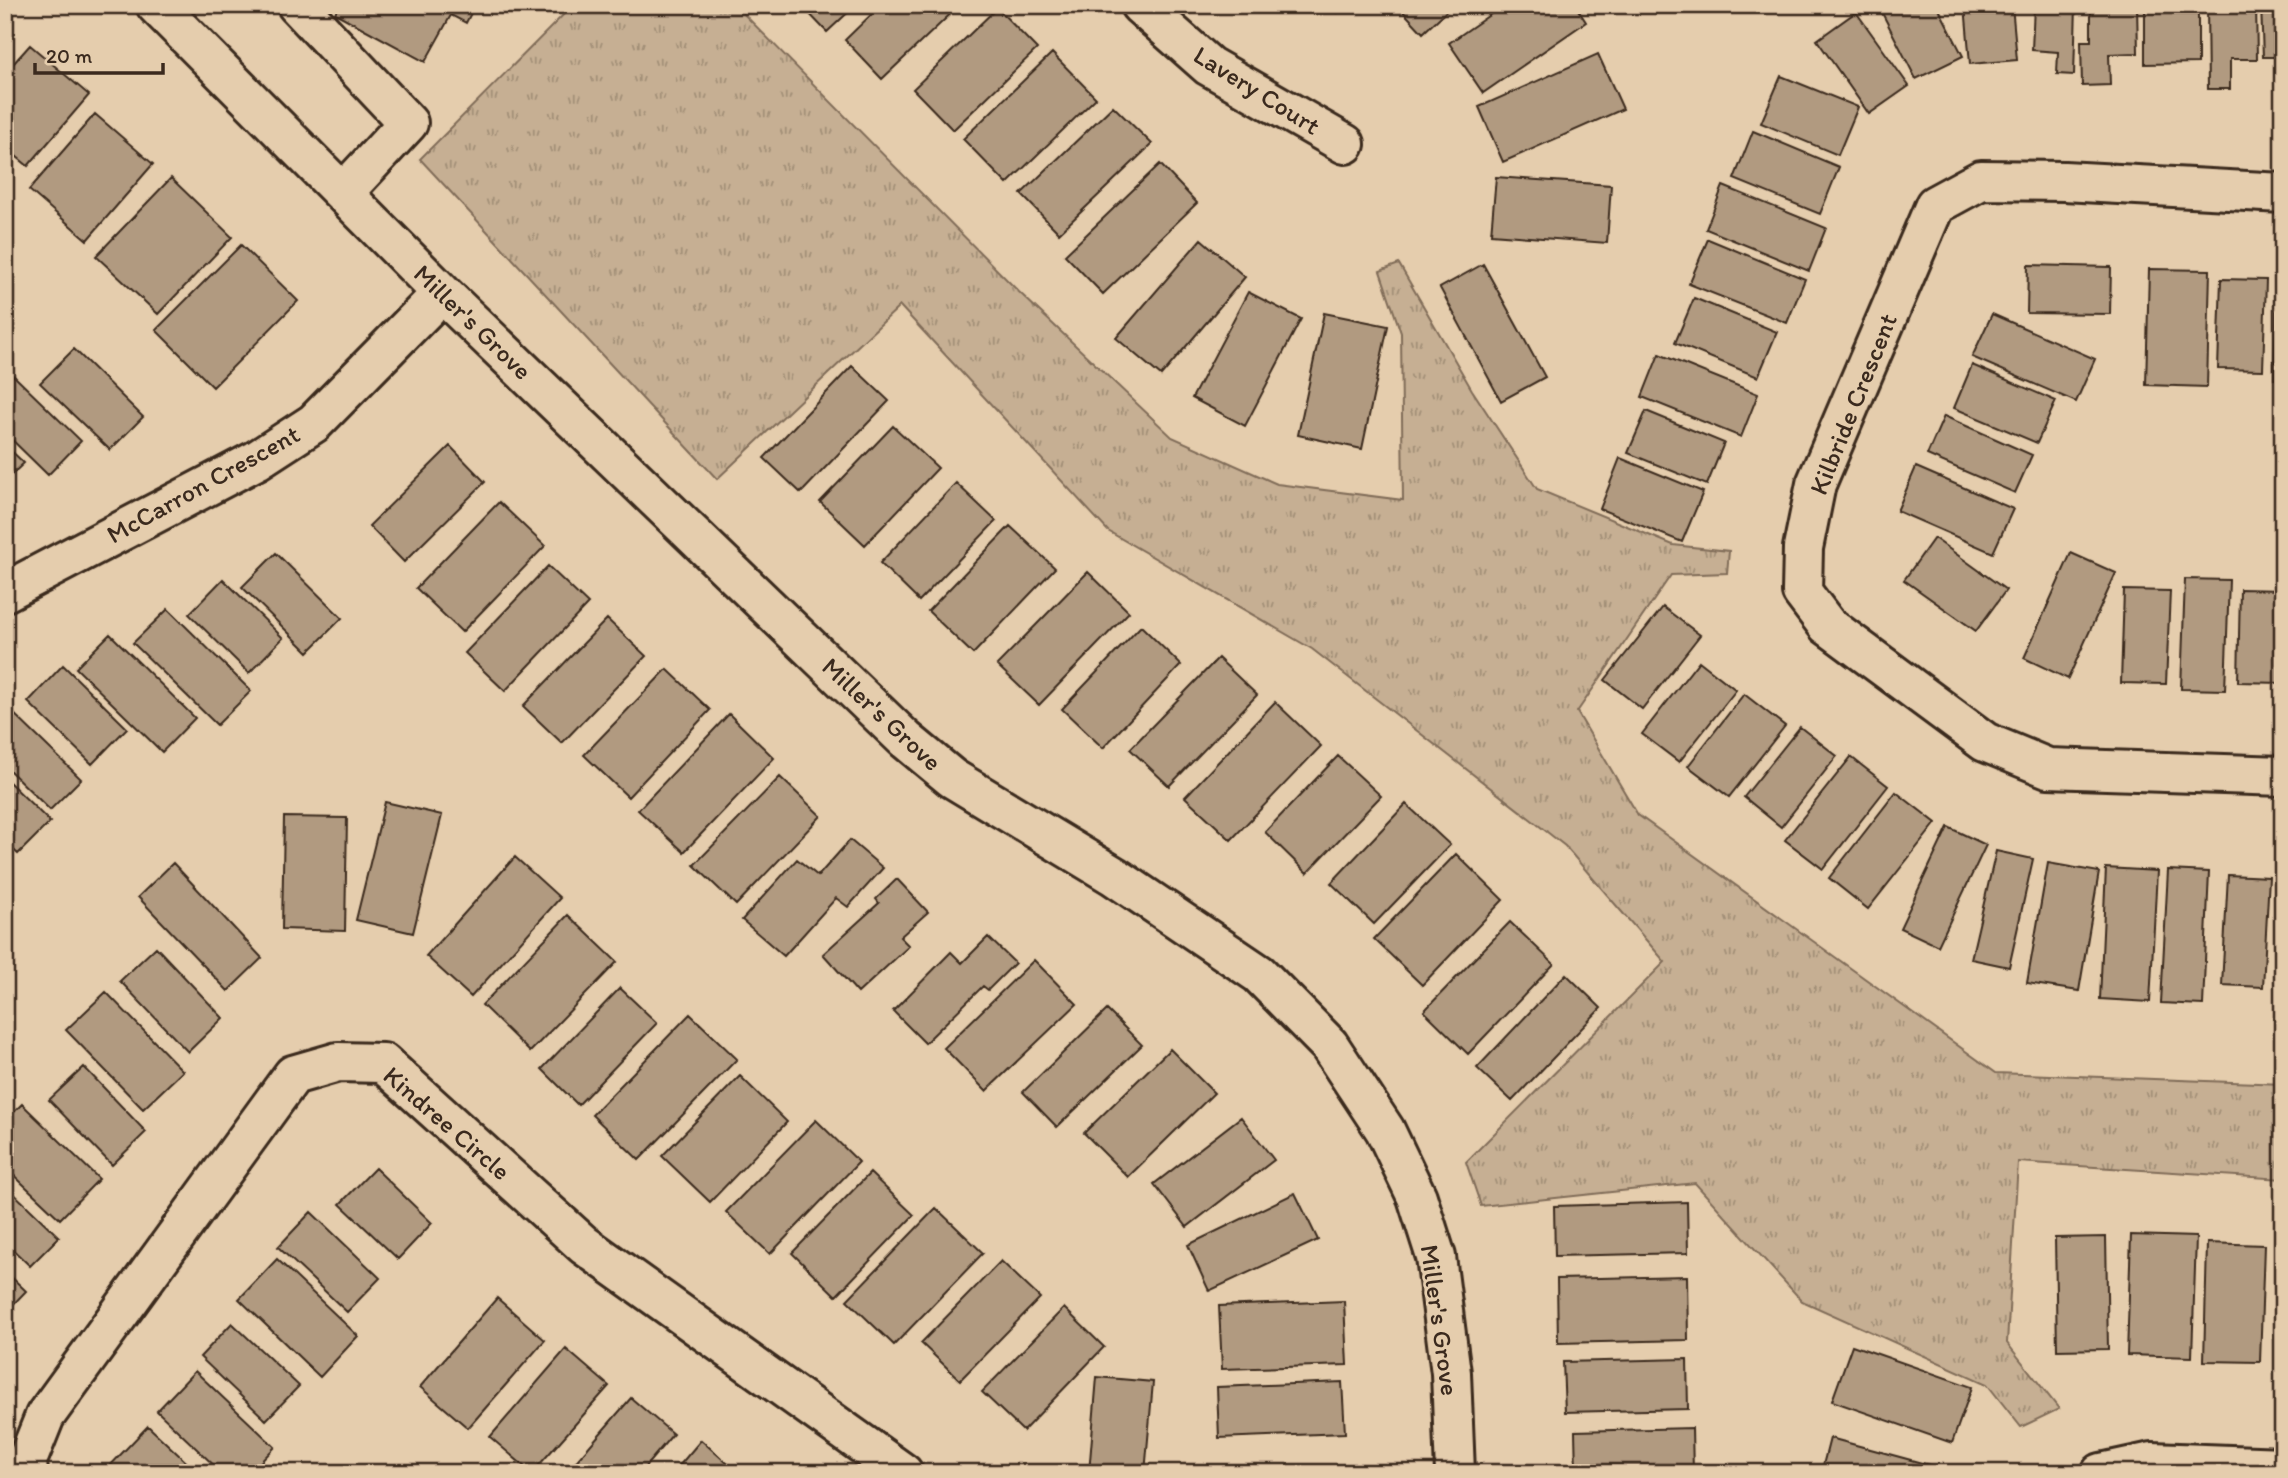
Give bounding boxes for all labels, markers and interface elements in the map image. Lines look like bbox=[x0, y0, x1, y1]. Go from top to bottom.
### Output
scale bar bbox=[35, 32, 163, 76]
street label: Lavery Court bbox=[1188, 38, 1326, 142]
text: 20 m bbox=[46, 43, 93, 68]
street label: Miller's Grove bbox=[407, 258, 539, 386]
street label: Kilbride Crescent bbox=[1802, 308, 1904, 499]
street label: McCarron Crescent bbox=[101, 418, 305, 550]
street label: Miller's Grove bbox=[815, 650, 949, 778]
street label: Kindree Circle bbox=[377, 1059, 517, 1187]
street label: Miller's Grove bbox=[1414, 1242, 1466, 1398]

